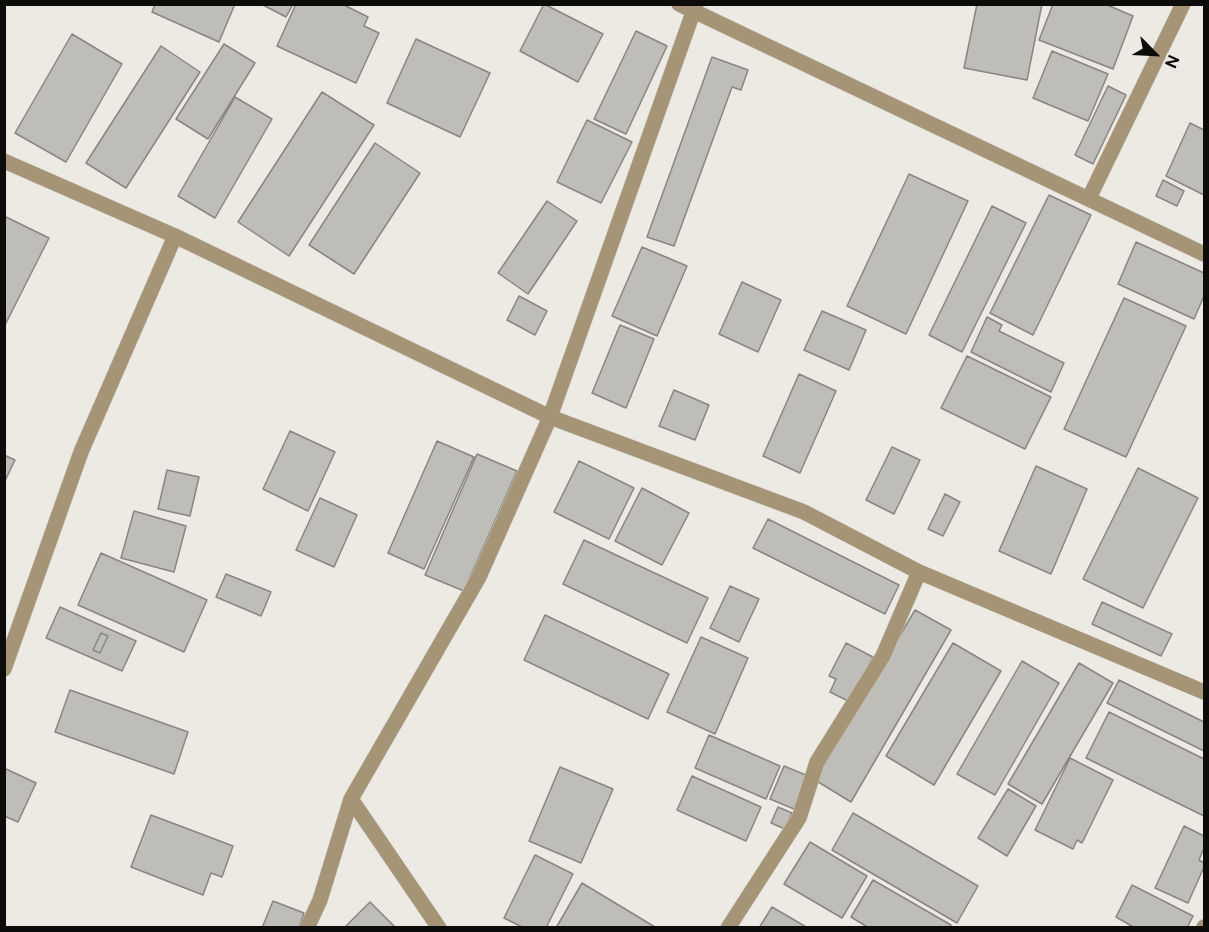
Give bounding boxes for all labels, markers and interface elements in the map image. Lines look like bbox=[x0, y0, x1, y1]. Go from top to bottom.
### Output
north arrow bbox=[1125, 24, 1185, 84]
text: N bbox=[1161, 52, 1183, 71]

